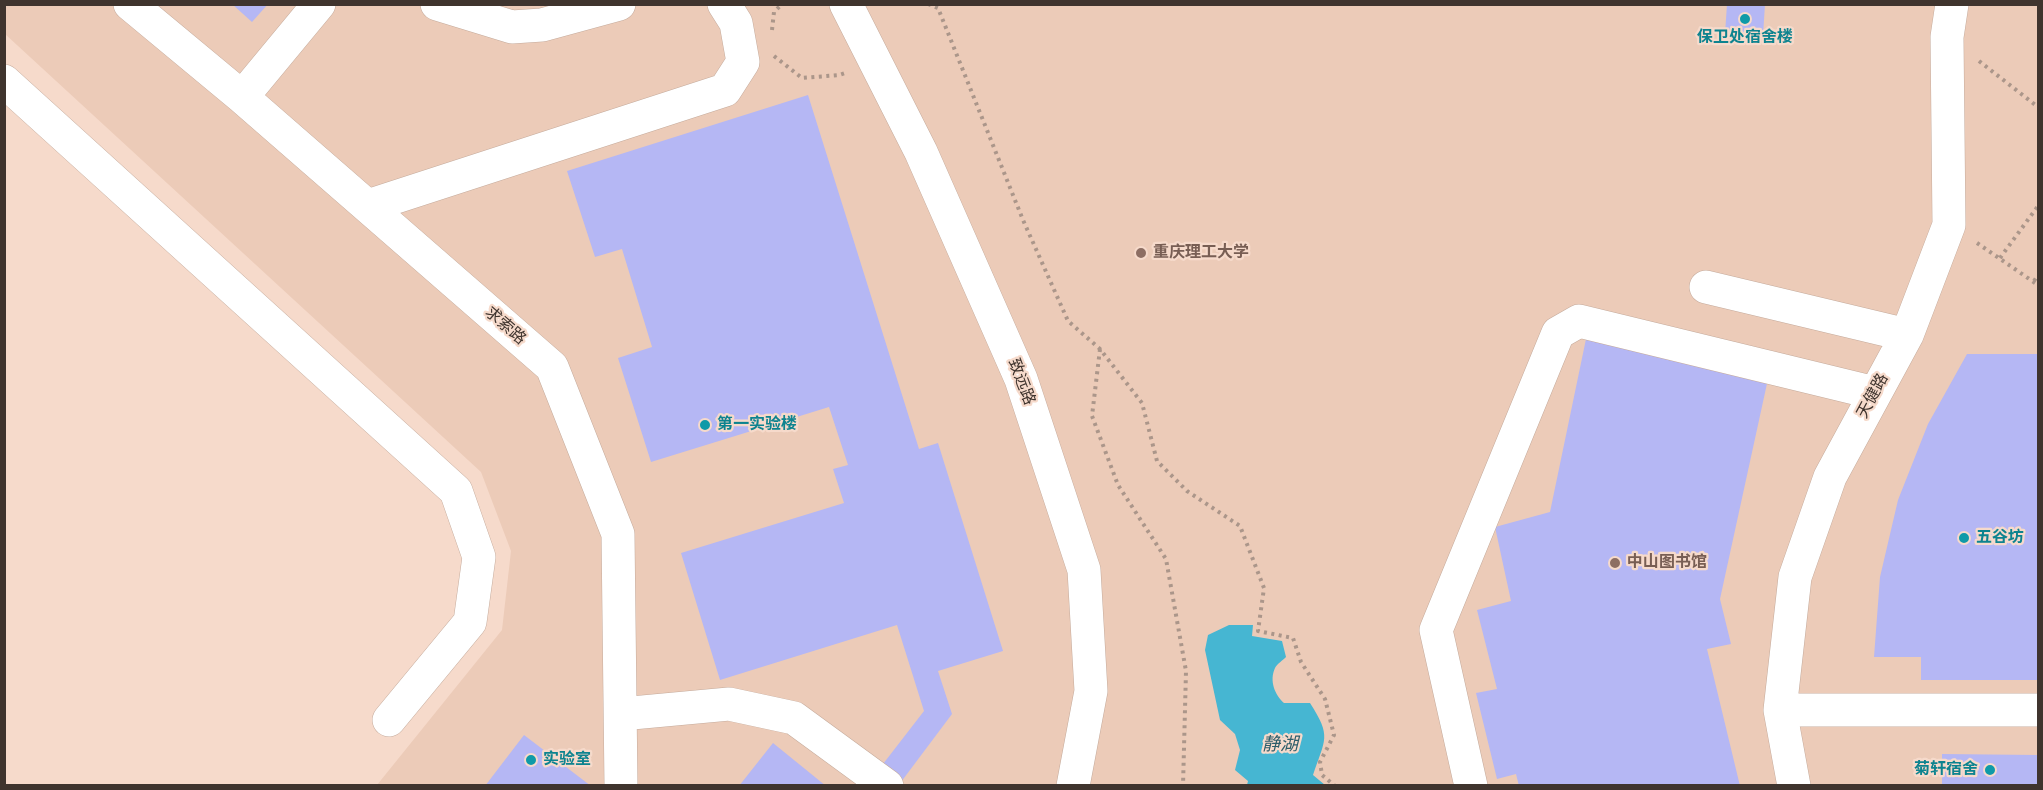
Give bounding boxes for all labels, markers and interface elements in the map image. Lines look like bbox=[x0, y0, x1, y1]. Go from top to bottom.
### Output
marker: 保卫处宿舍楼 bbox=[1738, 12, 1752, 26]
place label: 保卫处宿舍楼 bbox=[1697, 28, 1793, 48]
place label: 重庆理工大学 bbox=[1153, 243, 1249, 263]
marker: 重庆理工大学 bbox=[1134, 246, 1148, 260]
street label: 求索路 bbox=[481, 303, 529, 349]
street label: 致远路 bbox=[1003, 356, 1039, 408]
street label: 天健路 bbox=[1853, 370, 1893, 422]
place label: 第一实验楼 bbox=[717, 415, 797, 435]
marker: 第一实验楼 bbox=[698, 418, 712, 432]
place label: 五谷坊 bbox=[1976, 528, 2024, 548]
marker: 五谷坊 bbox=[1957, 531, 1971, 545]
place label: 中山图书馆 bbox=[1627, 553, 1707, 573]
marker: 中山图书馆 bbox=[1608, 556, 1622, 570]
water label: 静湖 bbox=[1262, 734, 1298, 756]
place label: 实验室 bbox=[543, 750, 591, 770]
marker: 实验室 bbox=[524, 753, 538, 767]
place label: 菊轩宿舍 bbox=[1914, 760, 1978, 780]
marker: 菊轩宿舍 bbox=[1983, 763, 1997, 777]

